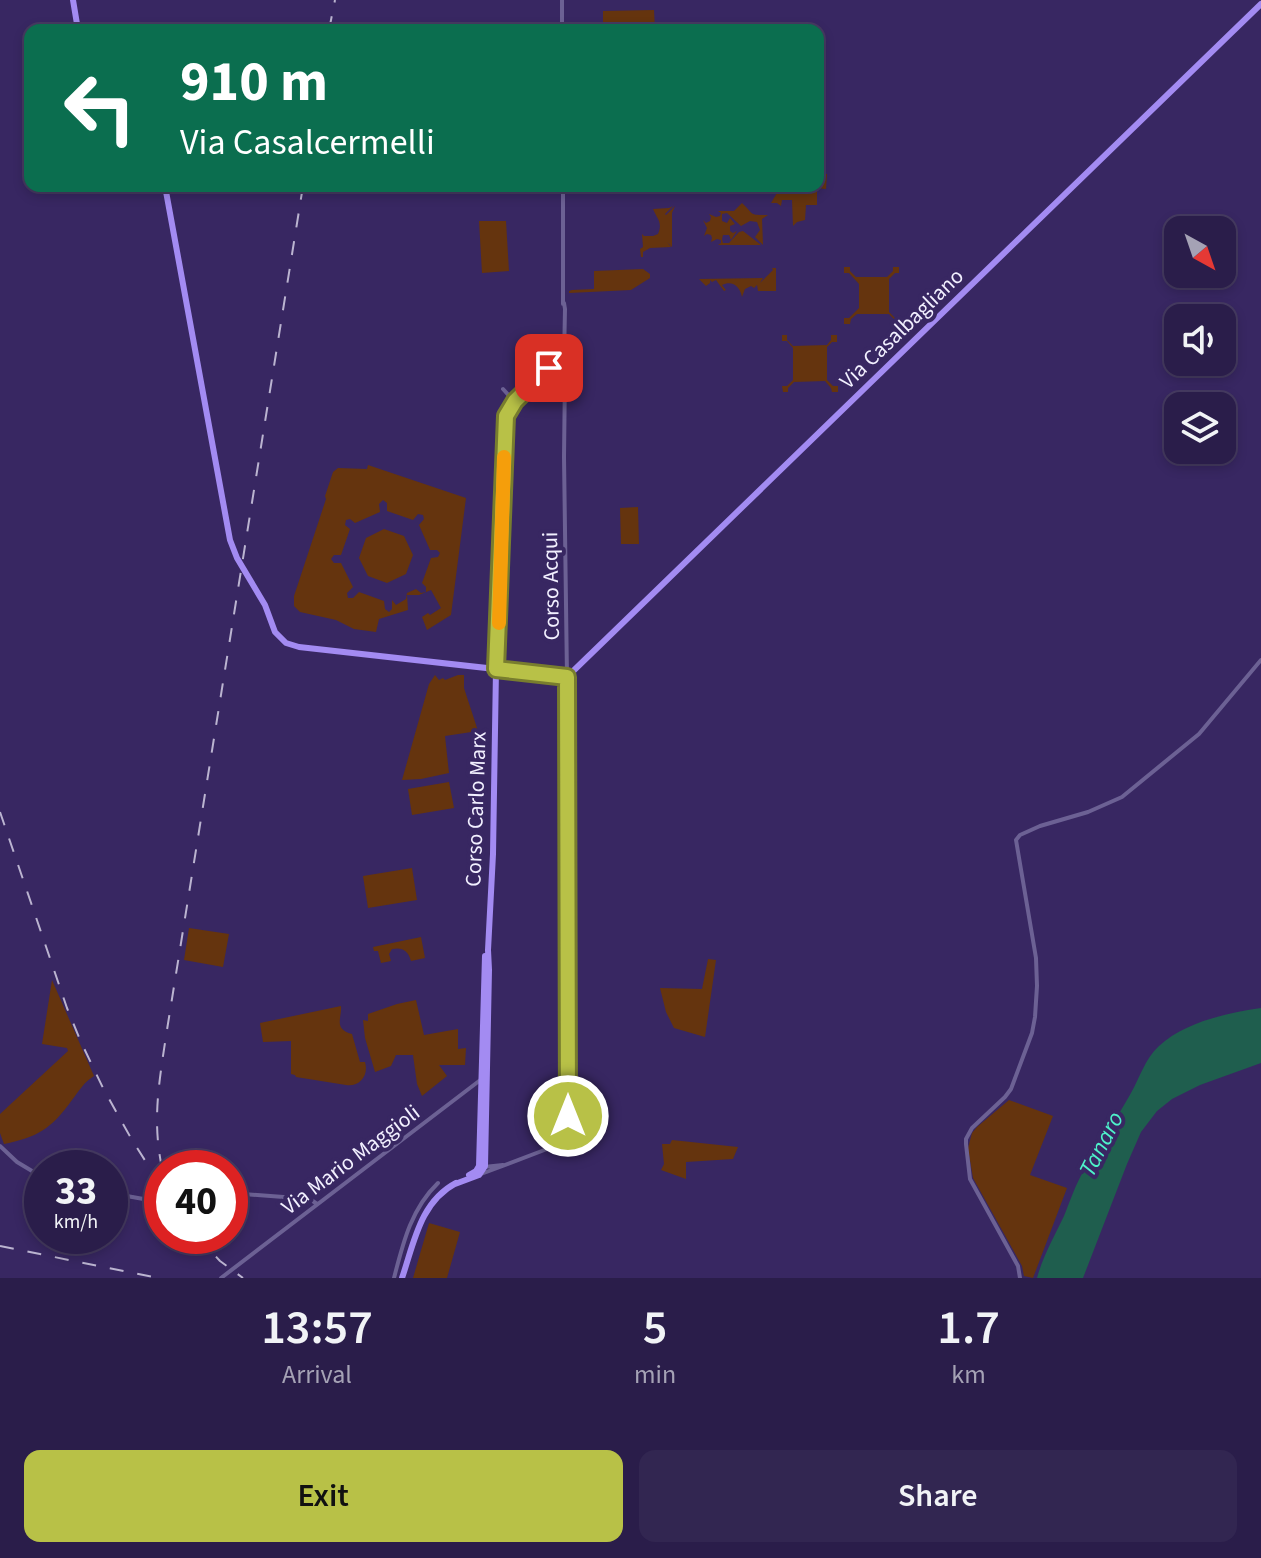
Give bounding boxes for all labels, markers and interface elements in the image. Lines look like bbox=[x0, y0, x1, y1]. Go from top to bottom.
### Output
text: 910 m bbox=[180, 43, 328, 122]
icon: left bbox=[48, 56, 152, 160]
text: Via Casalcermelli bbox=[180, 117, 435, 168]
north arrow bbox=[1164, 216, 1236, 288]
map controls bbox=[1164, 216, 1236, 464]
street label: Via Casalbagliano bbox=[832, 261, 971, 396]
button: sound bbox=[1164, 304, 1236, 376]
pin bbox=[515, 334, 583, 402]
icon: arrive bbox=[527, 346, 571, 390]
button: layers bbox=[1164, 392, 1236, 464]
street label: Corso Acqui bbox=[534, 531, 568, 641]
street label: Corso Carlo Marx bbox=[457, 731, 495, 887]
position arrow bbox=[526, 1074, 610, 1158]
street label: Via Mario Maggioli bbox=[275, 1097, 427, 1223]
water label: Tanaro bbox=[1070, 1105, 1133, 1183]
speed limit sign: 40 bbox=[144, 1150, 248, 1254]
text: 33 bbox=[55, 1163, 97, 1220]
text: km/h bbox=[54, 1208, 98, 1236]
text: 13:57 bbox=[261, 1294, 373, 1362]
text: 5 bbox=[643, 1294, 667, 1362]
text: 1.7 bbox=[937, 1294, 1000, 1362]
text: Arrival bbox=[282, 1356, 352, 1393]
text: min bbox=[634, 1356, 676, 1393]
text: km bbox=[951, 1356, 986, 1393]
button: Exit bbox=[24, 1450, 623, 1542]
button: Share bbox=[639, 1450, 1237, 1542]

